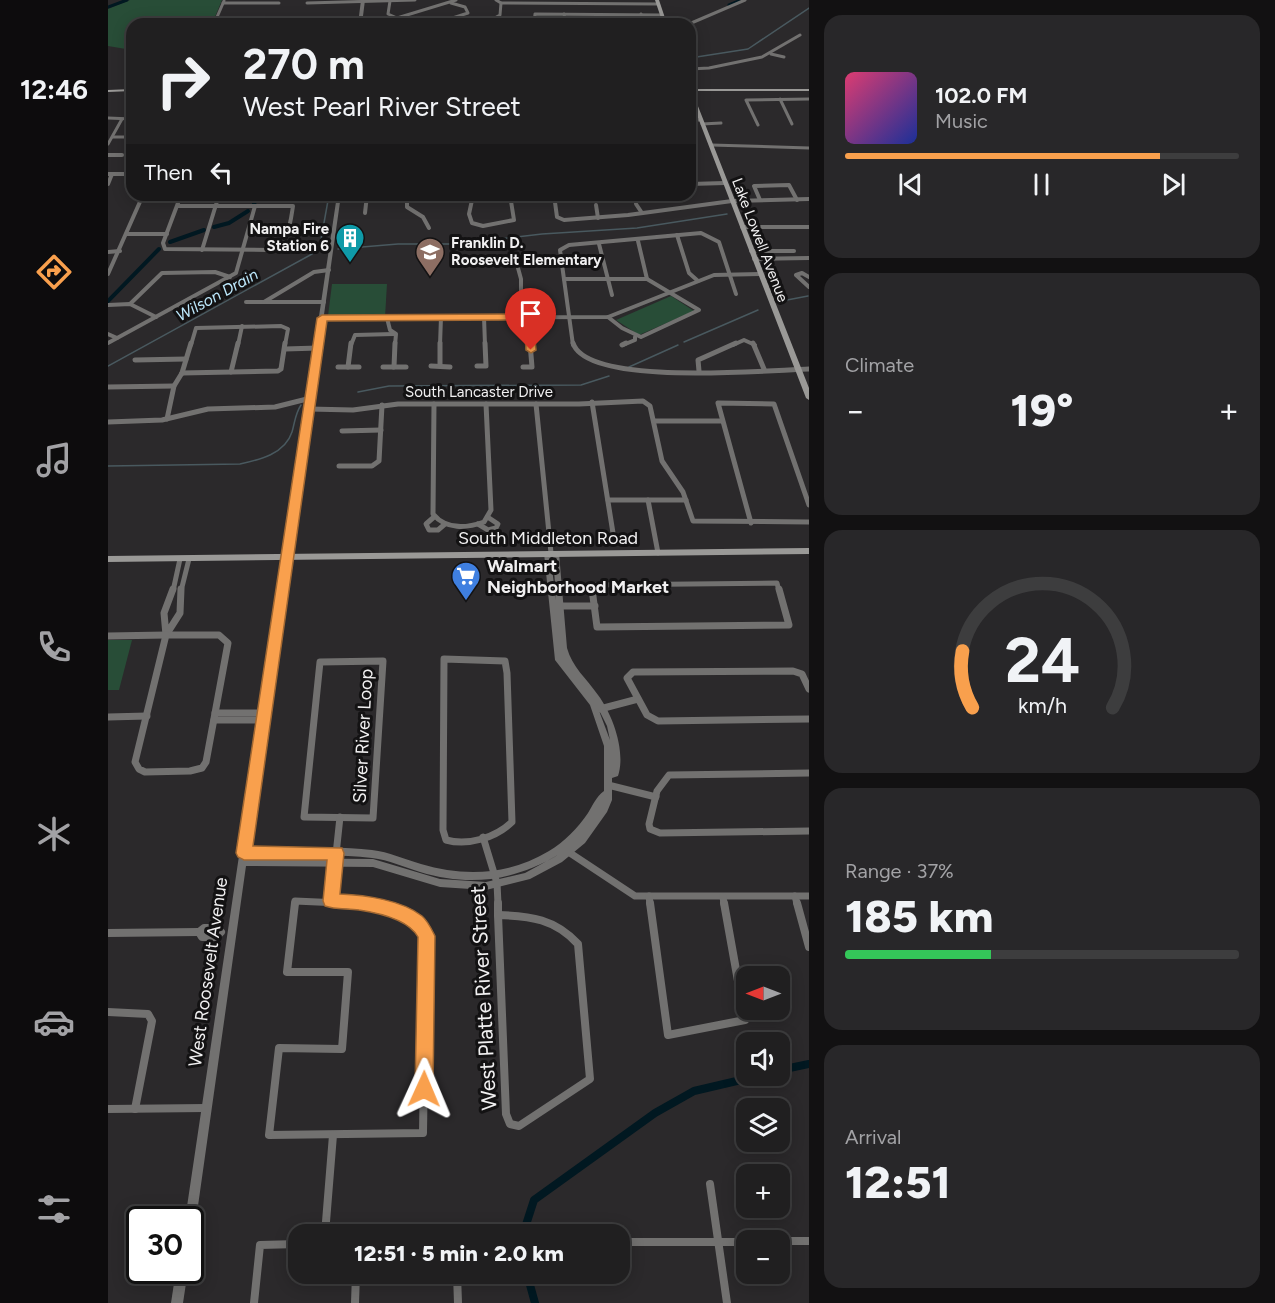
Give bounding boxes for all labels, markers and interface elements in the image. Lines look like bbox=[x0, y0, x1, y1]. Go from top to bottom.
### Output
text: 270 m bbox=[243, 39, 365, 90]
icon: right bbox=[144, 42, 222, 120]
text: 12:46 bbox=[20, 73, 88, 106]
text: 102.0 FM bbox=[935, 82, 1027, 109]
text: West Pearl River Street bbox=[243, 90, 521, 123]
text: Music bbox=[935, 109, 988, 133]
icon: left bbox=[205, 156, 238, 189]
text: Then bbox=[144, 159, 193, 186]
icon: previous bbox=[894, 168, 927, 201]
icon: pause bbox=[1025, 168, 1058, 201]
icon: next bbox=[1157, 168, 1190, 201]
street label: Lake Lowell Avenue bbox=[728, 175, 792, 305]
place label: Nampa Fire Station 6 bbox=[250, 220, 330, 255]
building icon: Nampa Fire Station 6 bbox=[334, 222, 366, 264]
place label: Franklin D. Roosevelt Elementary bbox=[451, 234, 602, 269]
school or university icon: Franklin D. Roosevelt Elementary bbox=[414, 236, 446, 278]
icon: directions bbox=[33, 251, 75, 293]
water label: Wilson Drain bbox=[173, 265, 261, 325]
pin bbox=[505, 288, 556, 350]
icon: arrive bbox=[514, 297, 547, 330]
text: Climate bbox=[845, 353, 914, 377]
street label: South Lancaster Drive bbox=[405, 383, 553, 401]
text: 19° bbox=[1011, 383, 1073, 437]
text: − bbox=[845, 391, 866, 430]
text: + bbox=[1218, 391, 1239, 430]
icon: music bbox=[33, 439, 75, 481]
street label: South Middleton Road bbox=[458, 527, 638, 549]
place label: Walmart Neighborhood Market bbox=[487, 555, 669, 598]
supermarket icon: Walmart Neighborhood Market bbox=[450, 560, 482, 602]
text: 24 bbox=[1004, 624, 1080, 699]
icon: phone bbox=[33, 626, 75, 668]
street label: Silver River Loop bbox=[348, 668, 378, 804]
text: km/h bbox=[1018, 694, 1066, 719]
icon: climate bbox=[33, 813, 75, 855]
text: Range · 37% bbox=[845, 859, 954, 883]
street label: West Roosevelt Avenue bbox=[184, 876, 232, 1068]
street label: West Platte River Street bbox=[465, 885, 501, 1111]
text: 185 km bbox=[845, 889, 993, 943]
north arrow bbox=[736, 966, 790, 1020]
map controls bbox=[736, 966, 790, 1284]
icon: car bbox=[33, 1001, 75, 1043]
button: sound bbox=[736, 1032, 790, 1086]
position arrow bbox=[392, 1057, 456, 1121]
button: layers bbox=[736, 1098, 790, 1152]
text: Arrival bbox=[845, 1125, 901, 1149]
text: 12:51 bbox=[845, 1155, 951, 1209]
button: + bbox=[736, 1164, 790, 1218]
icon: filters bbox=[33, 1188, 75, 1230]
speed limit sign: 30 bbox=[126, 1206, 204, 1284]
button: − bbox=[736, 1230, 790, 1284]
text: 12:51 · 5 min · 2.0 km bbox=[354, 1240, 564, 1267]

